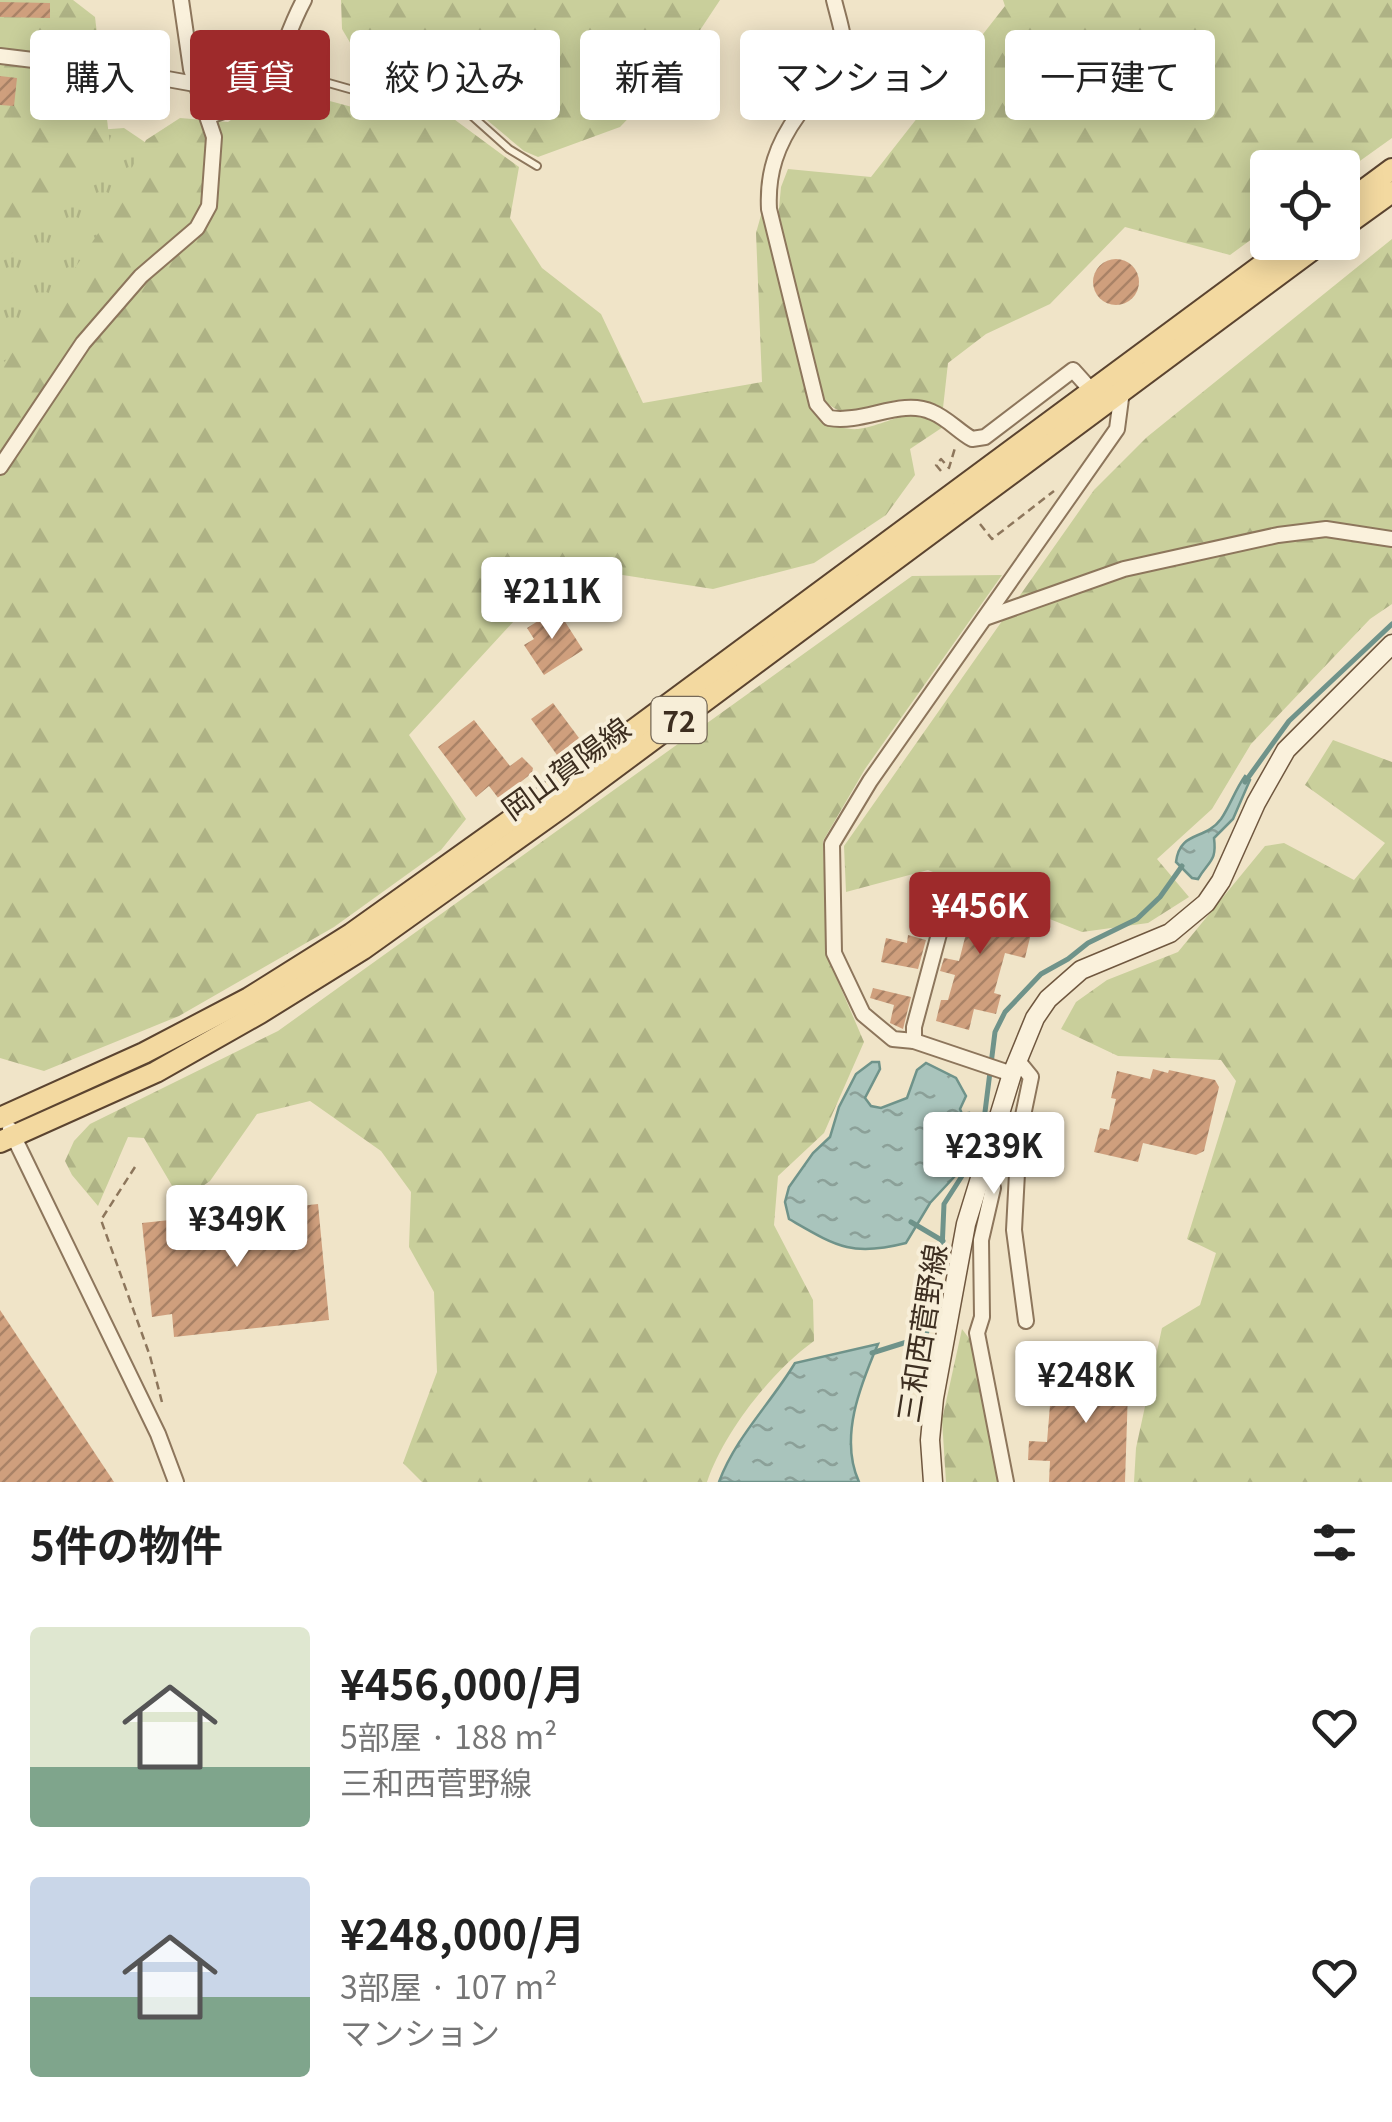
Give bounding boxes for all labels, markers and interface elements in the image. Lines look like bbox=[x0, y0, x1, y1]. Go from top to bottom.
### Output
chip: 購入 bbox=[30, 30, 170, 120]
chip: 賃貸 bbox=[190, 30, 330, 120]
chip: 絞り込み bbox=[350, 30, 560, 120]
chip: 新着 bbox=[580, 30, 720, 120]
chip: マンション bbox=[740, 30, 985, 120]
chip: 一戸建て bbox=[1005, 30, 1215, 120]
map controls bbox=[1250, 150, 1360, 260]
button: locate bbox=[1250, 150, 1360, 260]
pin: ¥211K bbox=[482, 557, 622, 642]
text: ¥211K bbox=[503, 566, 601, 612]
road number: 72 bbox=[652, 697, 706, 743]
street label: 岡山賀陽線 bbox=[491, 705, 639, 829]
pin: ¥456K bbox=[910, 872, 1050, 957]
text: ¥456K bbox=[931, 881, 1029, 927]
pin: ¥239K bbox=[924, 1112, 1064, 1197]
text: ¥239K bbox=[945, 1121, 1043, 1167]
pin: ¥349K bbox=[167, 1185, 307, 1270]
text: ¥349K bbox=[188, 1194, 286, 1240]
street label: 三和西菅野線 bbox=[884, 1241, 956, 1425]
pin: ¥248K bbox=[1016, 1341, 1156, 1426]
text: ¥248K bbox=[1037, 1350, 1135, 1396]
text: 5件の物件 bbox=[30, 1512, 223, 1573]
icon: filters bbox=[1307, 1515, 1362, 1570]
text: ¥456,000/月 bbox=[340, 1651, 585, 1712]
icon: home bbox=[110, 1667, 230, 1787]
icon: heart bbox=[1307, 1700, 1362, 1755]
text: 5部屋 · 188 m² bbox=[340, 1712, 557, 1758]
text: 三和西菅野線 bbox=[340, 1758, 532, 1804]
text: ¥248,000/月 bbox=[340, 1901, 585, 1962]
icon: home bbox=[110, 1917, 230, 2037]
icon: heart bbox=[1307, 1950, 1362, 2005]
text: 3部屋 · 107 m² bbox=[340, 1962, 557, 2008]
text: マンション bbox=[340, 2008, 500, 2054]

